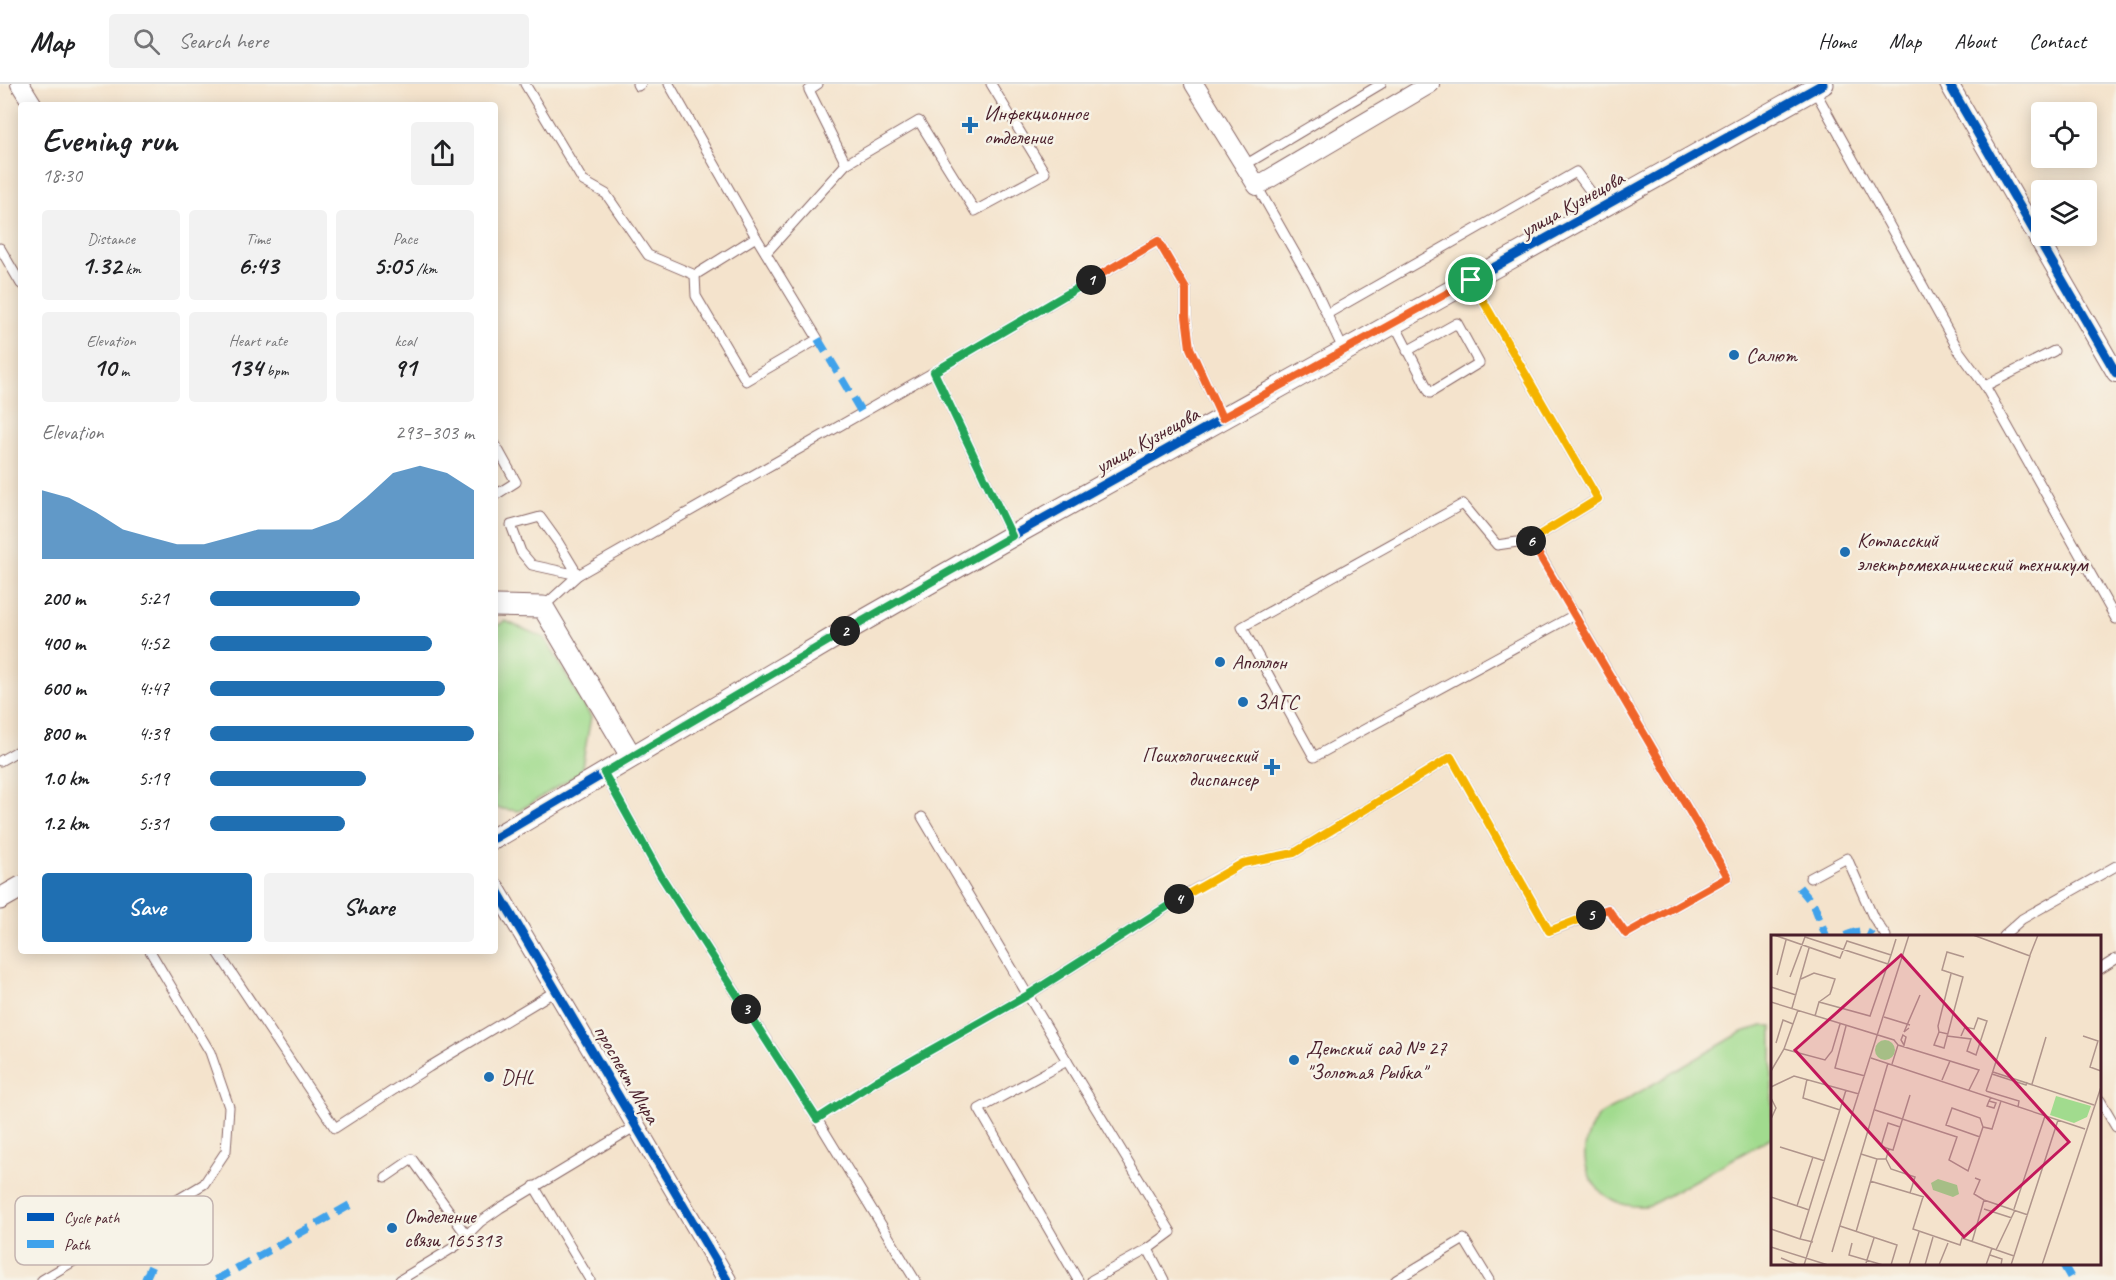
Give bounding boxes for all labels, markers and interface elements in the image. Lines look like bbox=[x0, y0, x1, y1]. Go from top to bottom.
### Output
search box bbox=[109, 14, 529, 68]
text: Map bbox=[30, 24, 73, 59]
icon: search bbox=[130, 25, 163, 58]
text: Search here bbox=[178, 27, 268, 55]
text: Home bbox=[1818, 28, 1856, 54]
text: Map bbox=[1889, 28, 1921, 54]
text: About bbox=[1954, 28, 1996, 54]
text: Contact bbox=[2029, 28, 2086, 54]
place label: Инфекционное отделение bbox=[984, 100, 1089, 150]
map controls bbox=[2031, 102, 2097, 246]
button: locate bbox=[2031, 102, 2097, 168]
marker: Инфекционное отделение bbox=[961, 116, 979, 134]
text: Evening run bbox=[42, 119, 177, 161]
button: share bbox=[411, 122, 474, 185]
text: 18:30 bbox=[42, 163, 82, 188]
street label: улица Кузнецова bbox=[1514, 164, 1630, 244]
button: layers bbox=[2031, 180, 2097, 246]
text: Distance bbox=[87, 229, 135, 249]
text: Time bbox=[246, 229, 270, 249]
text: Pace bbox=[393, 229, 417, 249]
text: 1.32 bbox=[81, 249, 121, 282]
text: 6:43 bbox=[238, 249, 278, 282]
text: 5:05 bbox=[373, 249, 412, 282]
pin bbox=[1445, 254, 1496, 305]
text: km bbox=[121, 259, 141, 279]
text: /km bbox=[412, 259, 437, 279]
icon: arrive bbox=[1454, 263, 1487, 296]
pin: 1 bbox=[1076, 265, 1106, 295]
text: 1 bbox=[1087, 270, 1095, 290]
text: Elevation bbox=[86, 331, 136, 351]
text: Heart rate bbox=[229, 331, 287, 351]
text: kcal bbox=[394, 331, 416, 351]
place label: Салют bbox=[1746, 342, 1798, 368]
marker: Салют bbox=[1727, 348, 1741, 362]
text: 10 bbox=[93, 351, 116, 384]
text: 134 bbox=[228, 351, 263, 384]
text: 91 bbox=[393, 351, 417, 384]
text: m bbox=[116, 361, 129, 381]
text: bpm bbox=[263, 361, 288, 381]
street label: улица Кузнецова bbox=[1089, 400, 1205, 480]
text: Elevation bbox=[42, 420, 104, 445]
text: 293–303 m bbox=[395, 420, 474, 445]
pin: 6 bbox=[1516, 526, 1546, 556]
place label: Котласский электромеханический техникум bbox=[1857, 527, 2089, 577]
text: 6 bbox=[1527, 531, 1535, 551]
marker: Котласский электромеханический техникум bbox=[1838, 545, 1852, 559]
text: 200 m bbox=[42, 586, 85, 611]
text: 5:21 bbox=[138, 586, 169, 611]
pin: 2 bbox=[830, 616, 860, 646]
text: 2 bbox=[841, 621, 849, 641]
text: 400 m bbox=[42, 631, 85, 656]
text: 4:52 bbox=[138, 631, 169, 656]
place label: Аполлон bbox=[1232, 649, 1288, 675]
marker: Аполлон bbox=[1213, 655, 1227, 669]
text: 600 m bbox=[42, 676, 86, 701]
text: 4:47 bbox=[138, 676, 169, 701]
place label: ЗАГС bbox=[1255, 689, 1301, 715]
marker: ЗАГС bbox=[1236, 695, 1250, 709]
text: 800 m bbox=[42, 721, 85, 746]
text: 4:39 bbox=[138, 721, 169, 746]
place label: Психологический диспансер bbox=[1142, 742, 1260, 792]
marker: Психологический диспансер bbox=[1263, 758, 1281, 776]
text: 1.0 km bbox=[42, 766, 89, 791]
text: 5:19 bbox=[138, 766, 169, 791]
text: 1.2 km bbox=[42, 811, 89, 836]
text: 5:31 bbox=[138, 811, 169, 836]
button: Save bbox=[42, 873, 252, 942]
button: Share bbox=[264, 873, 474, 942]
pin: 4 bbox=[1164, 884, 1194, 914]
text: 4 bbox=[1175, 889, 1183, 909]
pin: 5 bbox=[1576, 900, 1606, 930]
text: 5 bbox=[1588, 905, 1594, 925]
inset map bbox=[1771, 935, 2101, 1265]
pin: 3 bbox=[731, 994, 761, 1024]
text: 3 bbox=[742, 999, 750, 1019]
street label: проспект Мира bbox=[588, 1020, 667, 1130]
place label: Детский сад № 27 "Золотая Рыбка" bbox=[1306, 1035, 1448, 1085]
marker: Детский сад № 27 "Золотая Рыбка" bbox=[1287, 1053, 1301, 1067]
place label: DHL bbox=[501, 1064, 535, 1090]
marker: DHL bbox=[482, 1070, 496, 1084]
legend bbox=[15, 1196, 213, 1265]
place label: Отделение связи 165313 bbox=[404, 1203, 503, 1253]
text: Cycle path bbox=[64, 1208, 120, 1228]
marker: Отделение связи 165313 bbox=[385, 1221, 399, 1235]
text: Path bbox=[64, 1235, 91, 1255]

